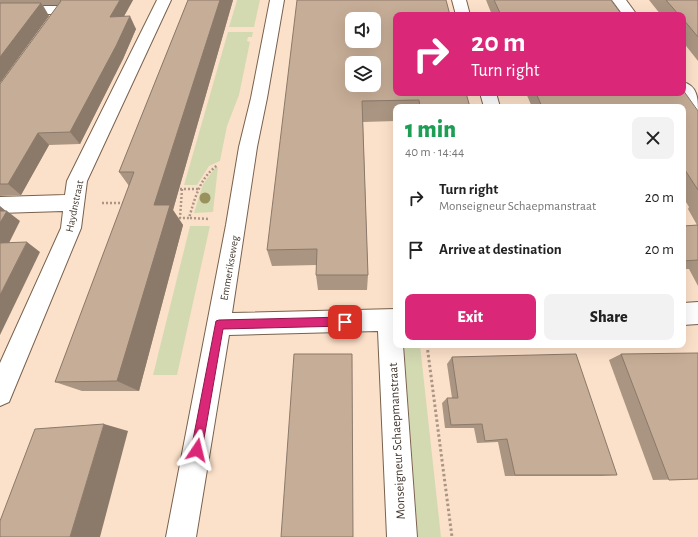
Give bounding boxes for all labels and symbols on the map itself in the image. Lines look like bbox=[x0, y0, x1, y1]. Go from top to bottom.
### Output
street label: Haydnstraat bbox=[64, 179, 85, 233]
street label: Emmerikseweg bbox=[218, 234, 241, 301]
pin bbox=[328, 305, 362, 339]
street label: Monseigneur Schaepmanstraat bbox=[387, 362, 408, 520]
position arrow bbox=[176, 429, 218, 471]

